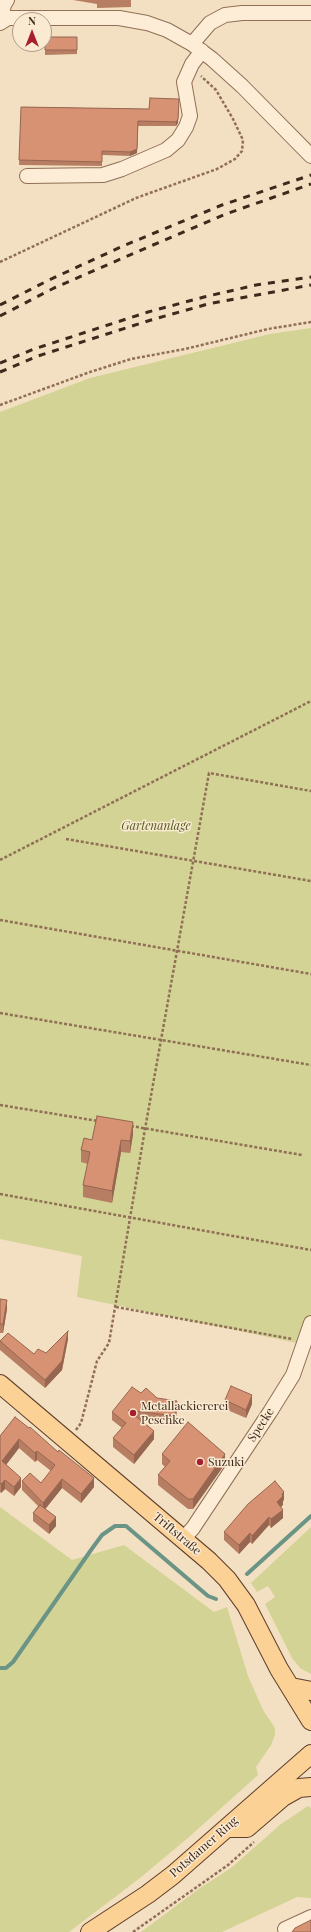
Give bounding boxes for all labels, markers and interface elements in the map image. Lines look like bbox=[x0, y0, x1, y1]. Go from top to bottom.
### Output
north arrow bbox=[12, 12, 52, 52]
text: N bbox=[28, 13, 36, 28]
park label: Gartenanlage bbox=[121, 819, 191, 833]
place label: Metallackiererei Peschke bbox=[141, 1399, 228, 1427]
street label: Specke bbox=[245, 1405, 277, 1445]
marker: Metallackiererei Peschke bbox=[128, 1408, 138, 1418]
place label: Suzuki bbox=[208, 1455, 244, 1469]
marker: Suzuki bbox=[195, 1457, 205, 1467]
street label: Triftstraße bbox=[150, 1510, 204, 1558]
street label: Potsdamer Ring bbox=[167, 1813, 241, 1881]

